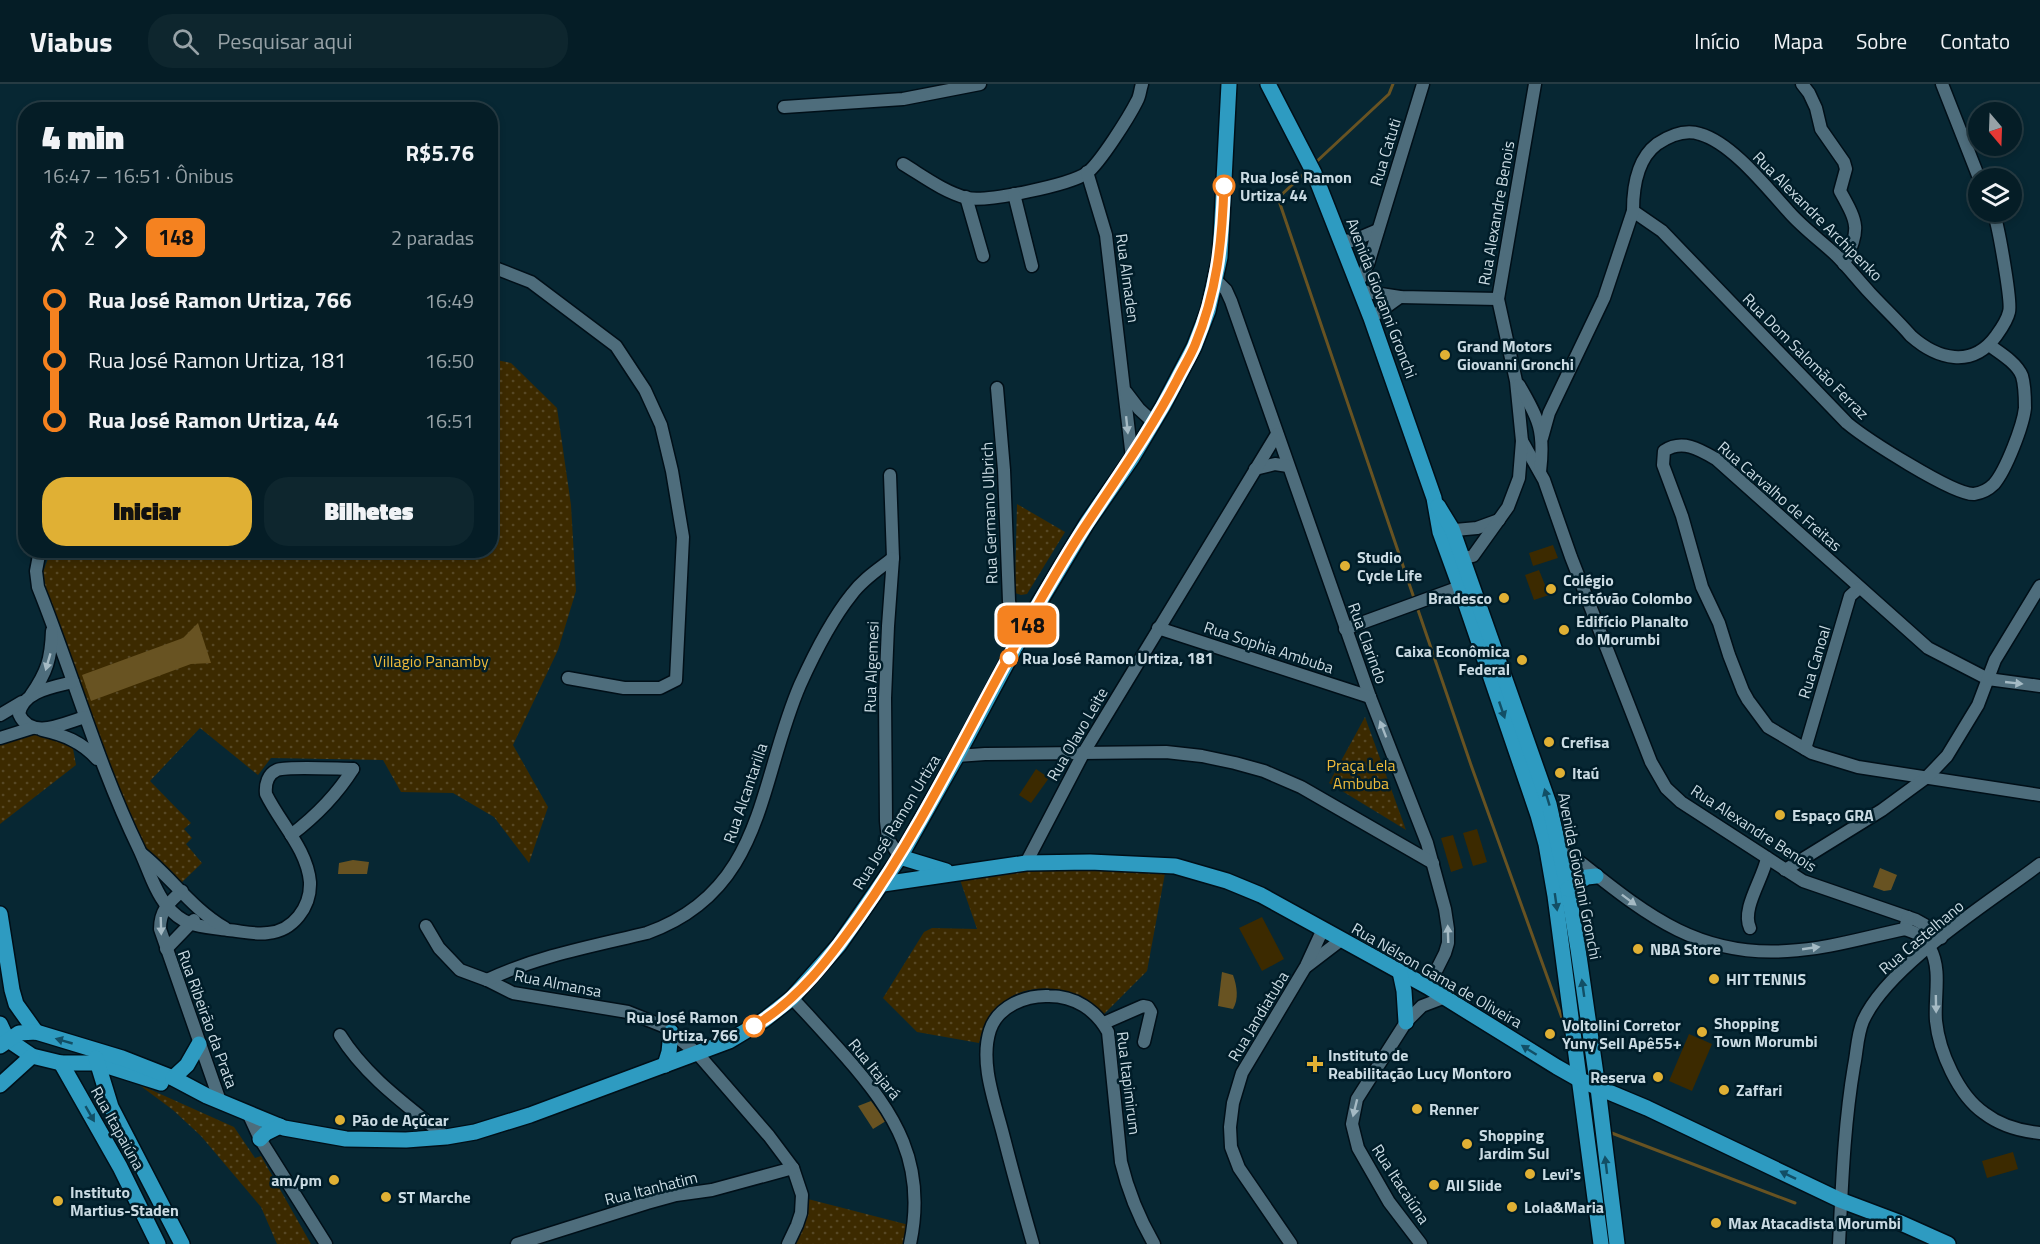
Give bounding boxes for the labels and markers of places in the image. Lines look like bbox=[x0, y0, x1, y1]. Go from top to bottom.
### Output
place label: Rua José Ramon Urtiza, 44 bbox=[1240, 165, 1352, 207]
marker: Rua José Ramon Urtiza, 44 bbox=[1213, 175, 1235, 197]
place label: Grand Motors Giovanni Gronchi bbox=[1457, 334, 1574, 376]
marker: Grand Motors Giovanni Gronchi bbox=[1438, 348, 1452, 362]
place label: Studio Cycle Life bbox=[1357, 545, 1422, 587]
marker: Studio Cycle Life bbox=[1338, 559, 1352, 573]
place label: Colégio Cristóvão Colombo bbox=[1563, 568, 1692, 610]
marker: Colégio Cristóvão Colombo bbox=[1544, 582, 1558, 596]
place label: Bradesco bbox=[1428, 586, 1492, 610]
marker: Bradesco bbox=[1497, 591, 1511, 605]
place label: Edifício Planalto do Morumbi bbox=[1576, 609, 1688, 651]
marker: Edifício Planalto do Morumbi bbox=[1557, 623, 1571, 637]
place label: Caixa Econômica Federal bbox=[1395, 639, 1510, 681]
place label: Rua José Ramon Urtiza, 181 bbox=[1022, 646, 1214, 670]
marker: Rua José Ramon Urtiza, 181 bbox=[1000, 649, 1018, 667]
marker: Caixa Econômica Federal bbox=[1515, 653, 1529, 667]
place label: Crefisa bbox=[1561, 730, 1609, 754]
marker: Crefisa bbox=[1542, 735, 1556, 749]
place label: Itaú bbox=[1572, 761, 1599, 785]
marker: Itaú bbox=[1553, 766, 1567, 780]
place label: Espaço GRA bbox=[1792, 803, 1874, 827]
marker: Espaço GRA bbox=[1773, 808, 1787, 822]
place label: NBA Store bbox=[1650, 937, 1721, 961]
marker: NBA Store bbox=[1631, 942, 1645, 956]
place label: HIT TENNIS bbox=[1726, 967, 1806, 991]
marker: HIT TENNIS bbox=[1707, 972, 1721, 986]
place label: Rua José Ramon Urtiza, 766 bbox=[626, 1005, 738, 1047]
place label: Shopping Town Morumbi bbox=[1714, 1011, 1818, 1053]
place label: Voltolini Corretor Yuny Sell Apê55+ bbox=[1562, 1013, 1682, 1055]
marker: Rua José Ramon Urtiza, 766 bbox=[743, 1015, 765, 1037]
marker: Shopping Town Morumbi bbox=[1695, 1025, 1709, 1039]
marker: Voltolini Corretor Yuny Sell Apê55+ bbox=[1543, 1027, 1557, 1041]
place label: Instituto de Reabilitação Lucy Montoro bbox=[1328, 1043, 1512, 1085]
marker: Instituto de Reabilitação Lucy Montoro bbox=[1306, 1055, 1324, 1073]
place label: Reserva bbox=[1590, 1065, 1646, 1089]
marker: Reserva bbox=[1651, 1070, 1665, 1084]
place label: Zaffari bbox=[1736, 1078, 1782, 1102]
marker: Zaffari bbox=[1717, 1083, 1731, 1097]
place label: Renner bbox=[1429, 1097, 1479, 1121]
marker: Renner bbox=[1410, 1102, 1424, 1116]
place label: Pão de Açúcar bbox=[352, 1108, 449, 1132]
marker: Pão de Açúcar bbox=[333, 1113, 347, 1127]
place label: Shopping Jardim Sul bbox=[1479, 1123, 1550, 1165]
marker: Shopping Jardim Sul bbox=[1460, 1137, 1474, 1151]
place label: Levi's bbox=[1542, 1162, 1581, 1186]
marker: Levi's bbox=[1523, 1167, 1537, 1181]
place label: am/pm bbox=[271, 1168, 322, 1192]
marker: am/pm bbox=[327, 1173, 341, 1187]
place label: All Slide bbox=[1446, 1173, 1502, 1197]
marker: All Slide bbox=[1427, 1178, 1441, 1192]
place label: Instituto Martius-Staden bbox=[70, 1180, 179, 1222]
place label: ST Marche bbox=[398, 1185, 471, 1209]
marker: ST Marche bbox=[379, 1190, 393, 1204]
marker: Instituto Martius-Staden bbox=[51, 1194, 65, 1208]
place label: Lola&Maria bbox=[1524, 1195, 1604, 1219]
marker: Lola&Maria bbox=[1505, 1200, 1519, 1214]
place label: Max Atacadista Morumbi bbox=[1728, 1211, 1901, 1235]
marker: Max Atacadista Morumbi bbox=[1709, 1216, 1723, 1230]

